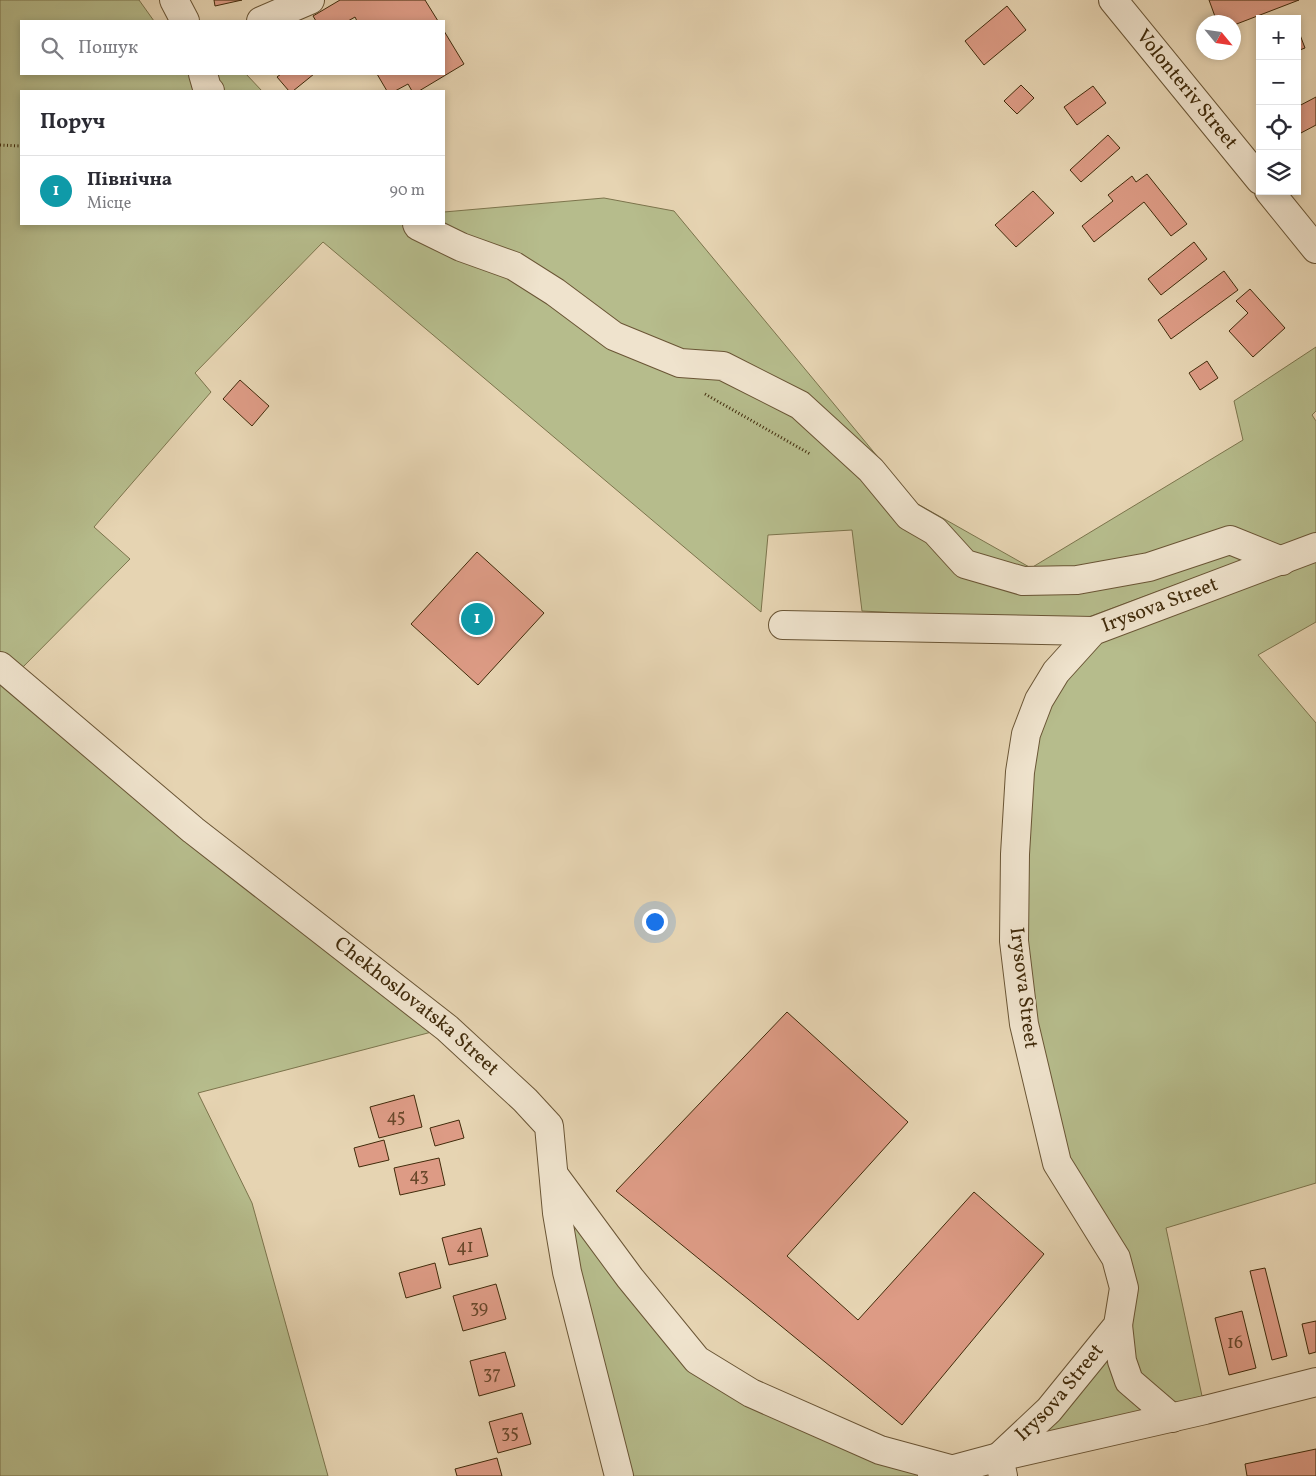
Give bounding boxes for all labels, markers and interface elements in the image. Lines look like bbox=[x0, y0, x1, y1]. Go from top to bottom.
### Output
north arrow bbox=[1196, 15, 1241, 60]
map controls bbox=[1256, 15, 1301, 195]
button: + bbox=[1256, 15, 1301, 60]
search box bbox=[20, 20, 445, 75]
street label: Volonteriv Street bbox=[1129, 24, 1244, 156]
icon: search bbox=[38, 34, 66, 62]
text: Пошук bbox=[78, 35, 138, 61]
button: − bbox=[1256, 60, 1301, 105]
button: locate bbox=[1256, 105, 1301, 150]
text: Поруч bbox=[40, 108, 105, 137]
button: layers bbox=[1256, 150, 1301, 195]
text: Північна bbox=[87, 167, 172, 193]
text: 1 bbox=[53, 180, 59, 202]
text: 90 m bbox=[389, 180, 425, 202]
text: Місце bbox=[87, 193, 131, 215]
street label: Irysova Street bbox=[1098, 571, 1222, 640]
pin: 1 bbox=[461, 600, 493, 638]
your location bbox=[642, 909, 668, 935]
street label: Irysova Street bbox=[1002, 926, 1044, 1050]
street label: Chekhoslovatska Street bbox=[328, 931, 505, 1083]
house number: 45 bbox=[387, 1105, 405, 1130]
house number: 43 bbox=[409, 1164, 429, 1189]
house number: 41 bbox=[456, 1235, 474, 1260]
house number: 39 bbox=[470, 1296, 488, 1321]
house number: 16 bbox=[1227, 1331, 1243, 1356]
street label: Irysova Street bbox=[1009, 1338, 1111, 1448]
house number: 37 bbox=[483, 1362, 501, 1387]
house number: 35 bbox=[501, 1421, 519, 1446]

